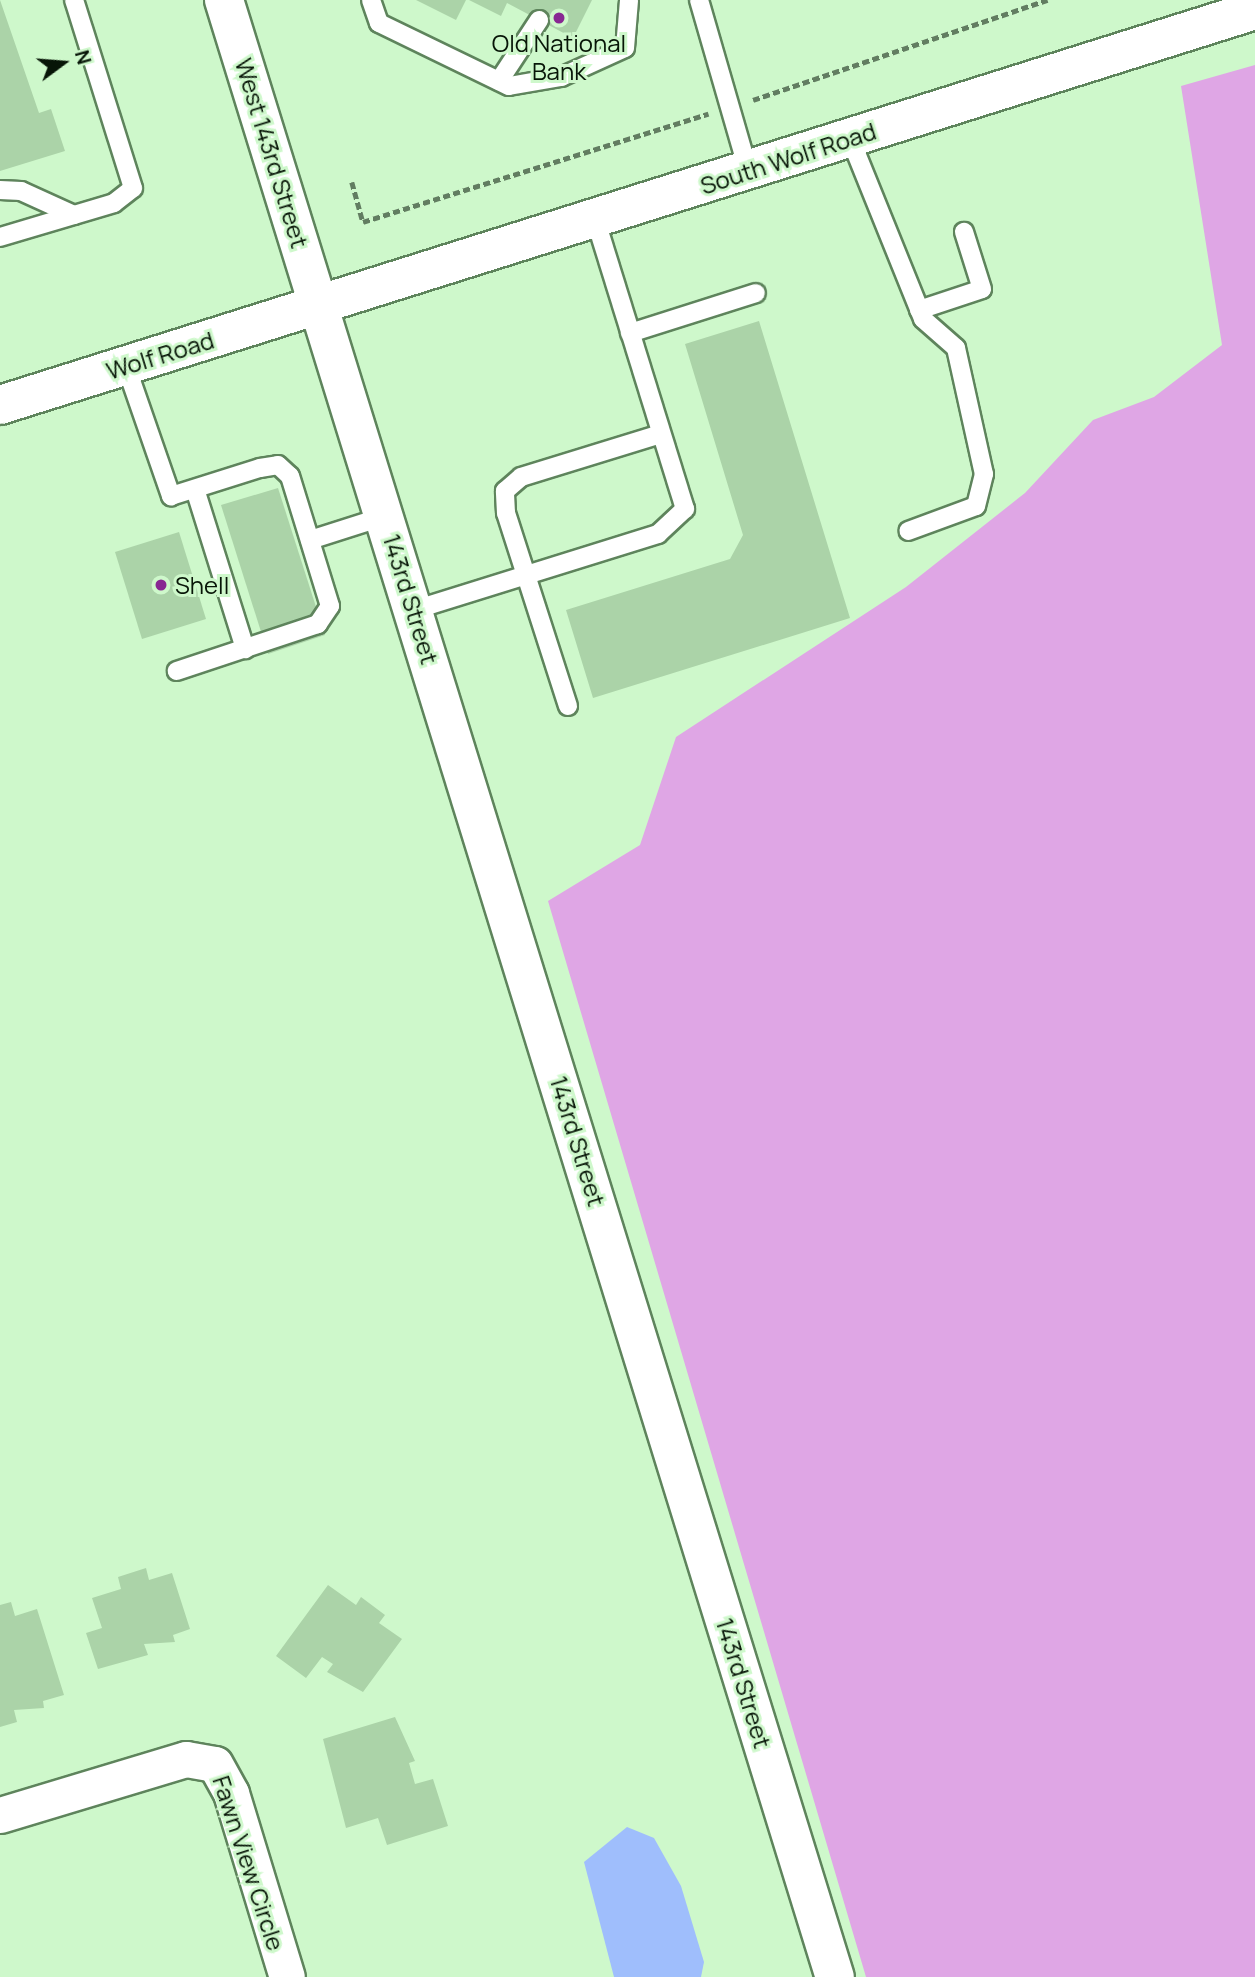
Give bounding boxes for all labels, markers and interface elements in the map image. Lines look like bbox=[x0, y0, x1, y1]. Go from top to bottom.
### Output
marker: Old National Bank bbox=[551, 10, 567, 26]
north arrow bbox=[28, 28, 98, 98]
place label: Old National Bank bbox=[492, 29, 626, 85]
text: N bbox=[69, 47, 98, 67]
street label: West 143rd Street bbox=[229, 55, 315, 251]
street label: South Wolf Road bbox=[697, 116, 879, 200]
street label: Wolf Road bbox=[103, 325, 217, 385]
street label: 143rd Street bbox=[378, 530, 444, 668]
place label: Shell bbox=[175, 571, 229, 599]
marker: Shell bbox=[153, 577, 169, 593]
street label: 143rd Street bbox=[545, 1072, 611, 1210]
street label: 143rd Street bbox=[711, 1614, 777, 1752]
street label: Fawn View Circle bbox=[207, 1772, 291, 1954]

